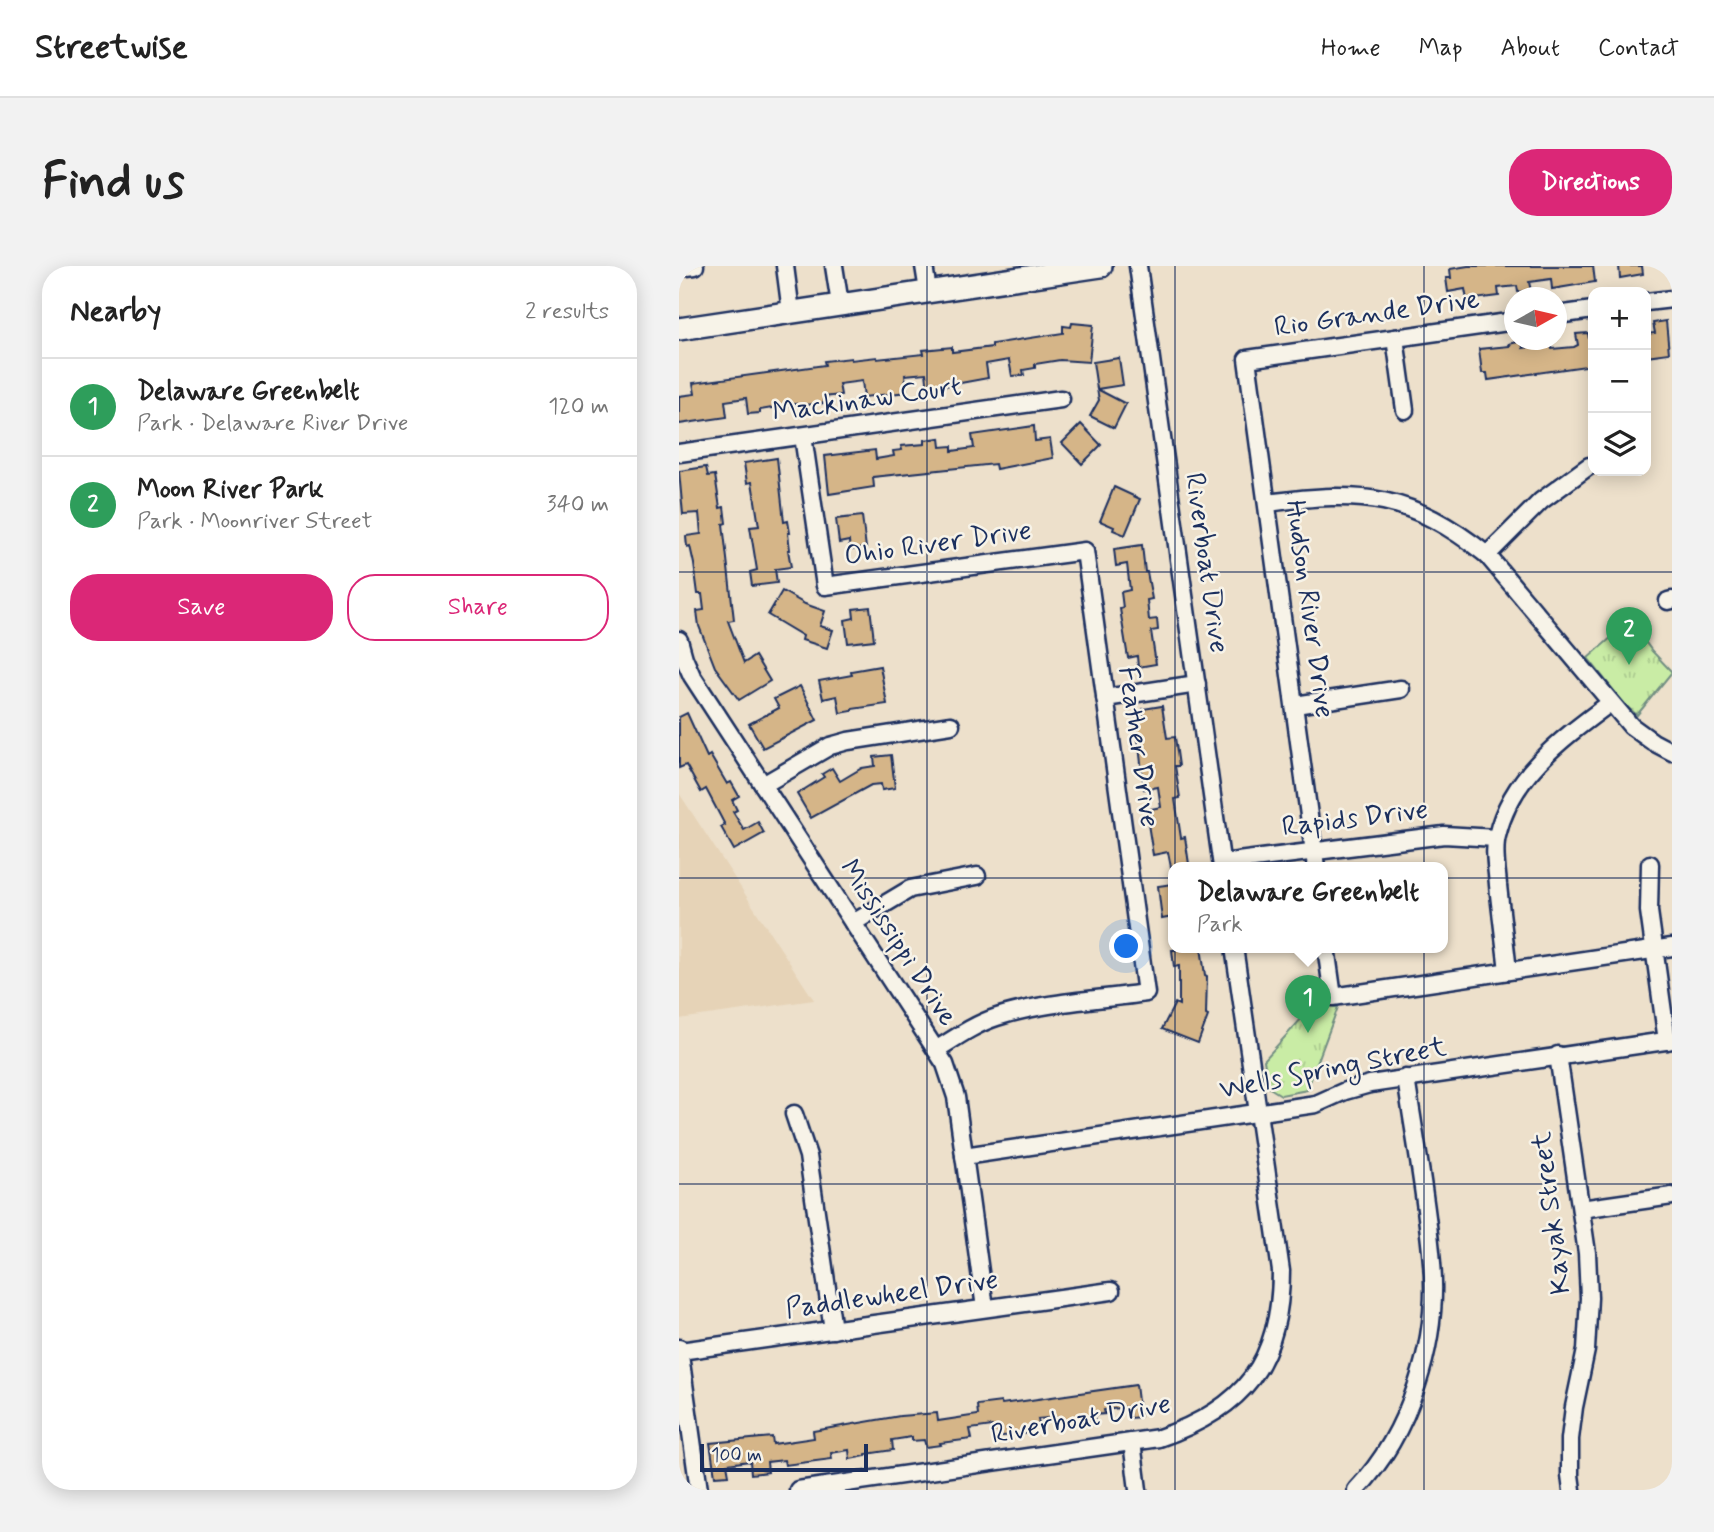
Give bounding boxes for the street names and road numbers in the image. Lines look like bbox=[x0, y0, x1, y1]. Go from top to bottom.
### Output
street label: Rio Grande Drive bbox=[1272, 281, 1482, 347]
street label: Mackinaw Court bbox=[770, 368, 964, 432]
street label: Riverboat Drive bbox=[1175, 470, 1237, 656]
street label: Hudson River Drive bbox=[1275, 498, 1343, 720]
street label: Ohio River Drive bbox=[842, 513, 1034, 575]
street label: Feather Drive bbox=[1108, 664, 1168, 830]
street label: Rapids Drive bbox=[1280, 792, 1430, 846]
street label: Mississippi Drive bbox=[830, 852, 966, 1034]
street label: Wells Spring Street bbox=[1217, 1029, 1450, 1111]
street label: Kayak Street bbox=[1524, 1129, 1580, 1297]
street label: Paddlewheel Drive bbox=[783, 1262, 1001, 1328]
street label: Riverboat Drive bbox=[988, 1386, 1174, 1454]

